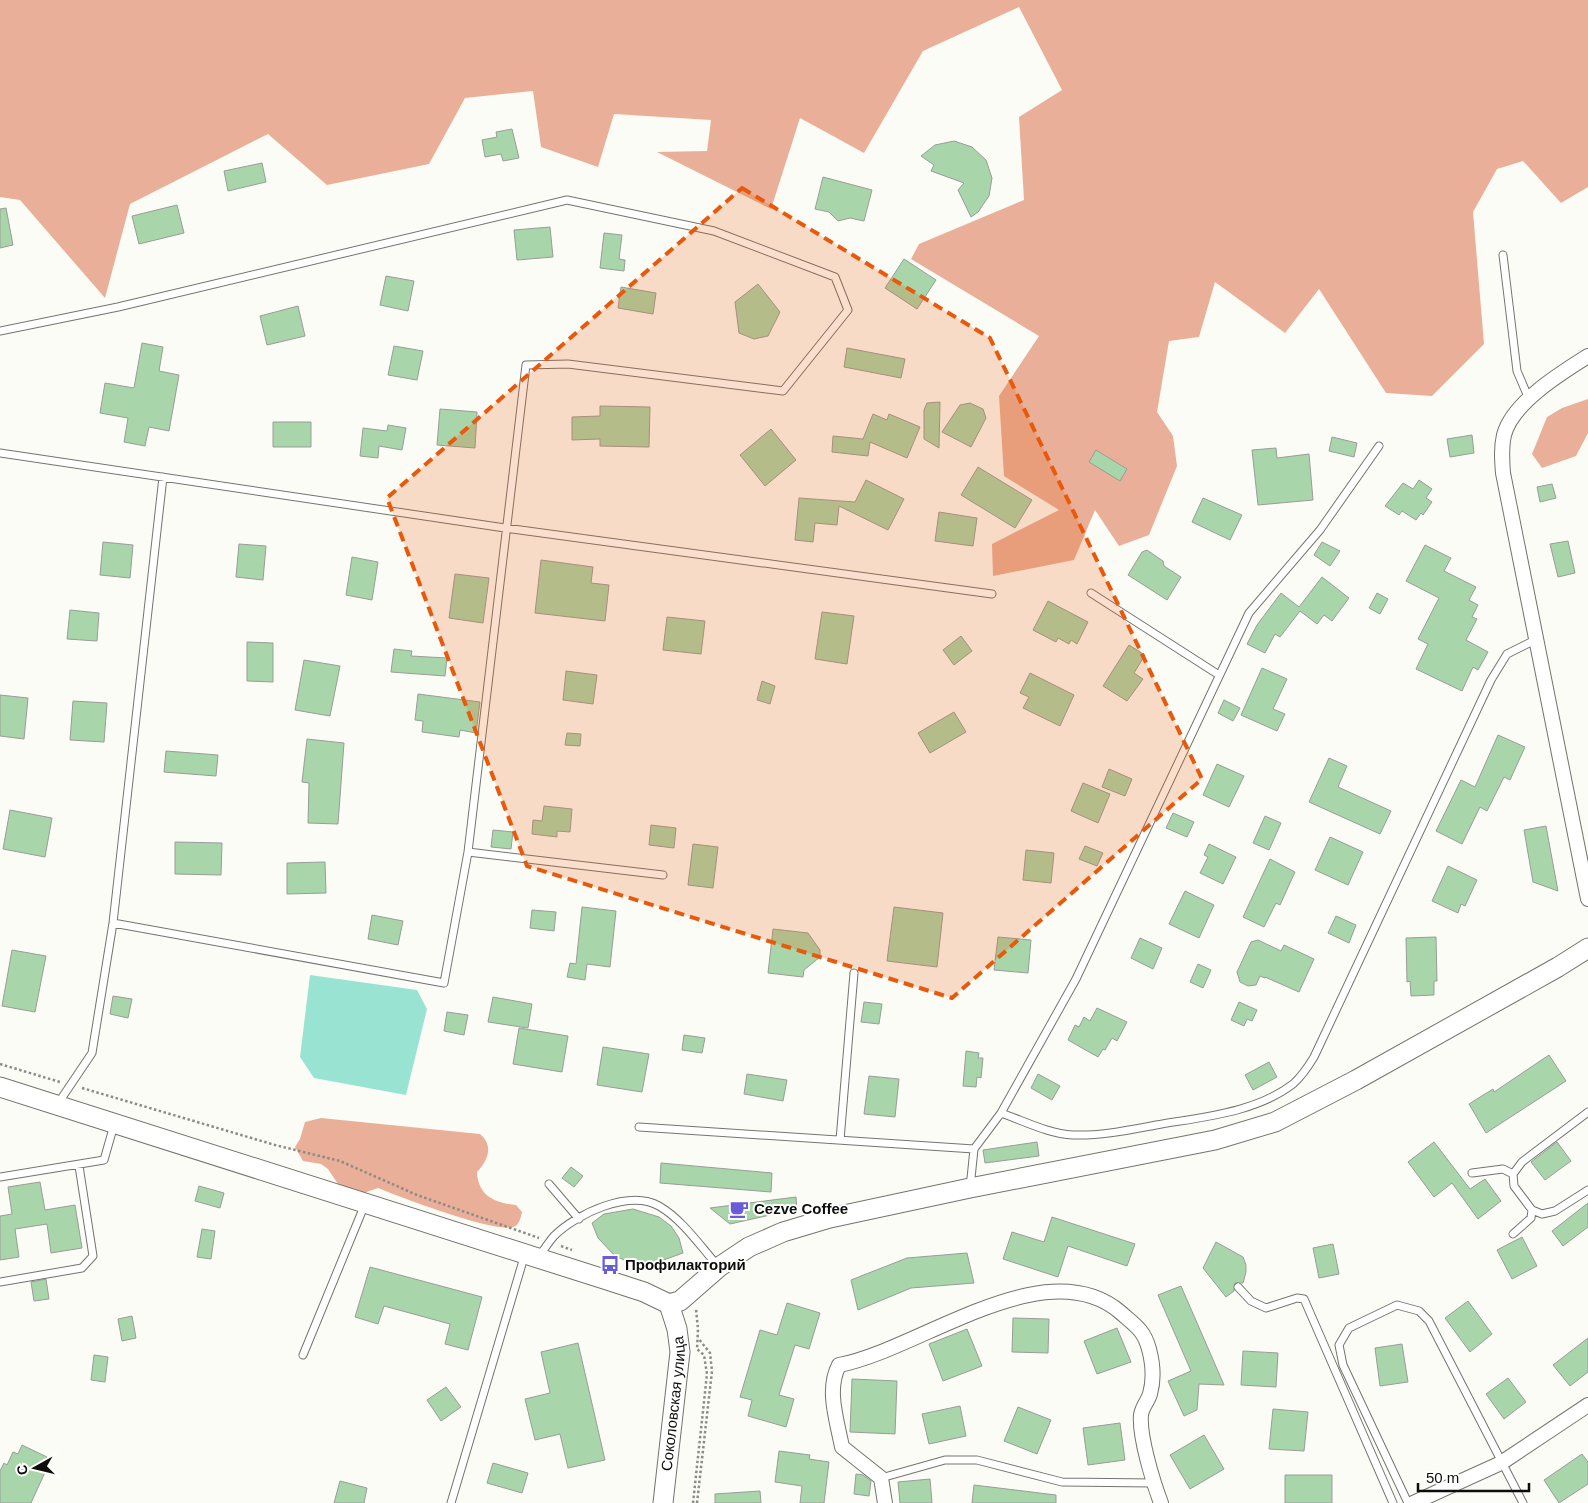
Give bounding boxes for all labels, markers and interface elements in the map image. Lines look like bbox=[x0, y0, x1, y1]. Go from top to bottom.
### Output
cafe icon: Cezve Coffee bbox=[728, 1198, 750, 1220]
place label: Cezve Coffee bbox=[754, 1200, 848, 1217]
bus stop icon: Профилакторий bbox=[599, 1254, 621, 1276]
place label: Профилакторий bbox=[625, 1256, 746, 1273]
street label: Соколовская улица bbox=[658, 1335, 688, 1472]
north arrow bbox=[10, 1443, 60, 1493]
scale bar bbox=[1418, 1460, 1529, 1492]
text: С bbox=[13, 1464, 31, 1476]
text: 50 m bbox=[1426, 1469, 1459, 1486]

